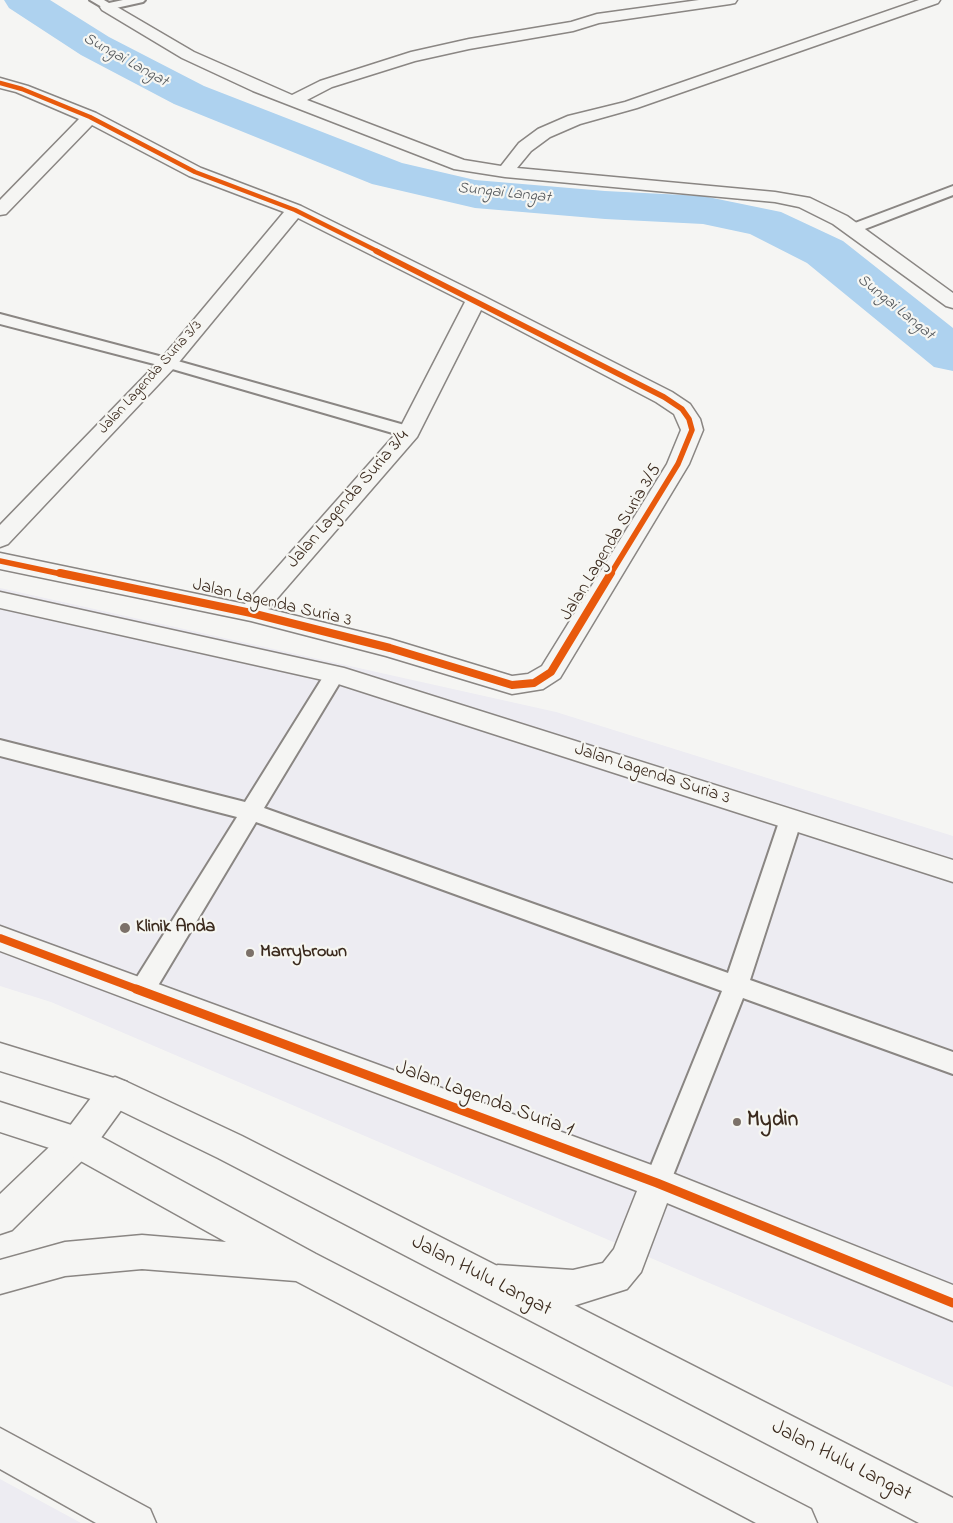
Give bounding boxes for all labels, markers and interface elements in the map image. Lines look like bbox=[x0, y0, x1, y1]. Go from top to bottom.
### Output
water label: Sungai Langat bbox=[79, 30, 171, 92]
water label: Sungai Langat bbox=[456, 180, 552, 208]
water label: Sungai Langat bbox=[853, 271, 937, 345]
street label: Jalan Lagenda Suria 3/3 bbox=[95, 318, 207, 438]
street label: Jalan Lagenda Suria 3/4 bbox=[283, 427, 415, 573]
street label: Jalan Lagenda Suria 3/5 bbox=[557, 461, 667, 625]
street label: Jalan Lagenda Suria 3 bbox=[190, 575, 354, 633]
street label: Jalan Lagenda Suria 3 bbox=[571, 740, 733, 810]
place label: Klinik Anda bbox=[136, 917, 215, 939]
marker: Klinik Anda bbox=[118, 921, 132, 935]
place label: Marrybrown bbox=[260, 942, 347, 964]
marker: Marrybrown bbox=[244, 947, 256, 959]
street label: Jalan Lagenda Suria 1 bbox=[391, 1056, 577, 1144]
place label: Mydin bbox=[747, 1109, 798, 1135]
marker: Mydin bbox=[731, 1116, 743, 1128]
street label: Jalan Hulu Langat bbox=[407, 1231, 555, 1323]
street label: Jalan Hulu Langat bbox=[767, 1416, 915, 1508]

